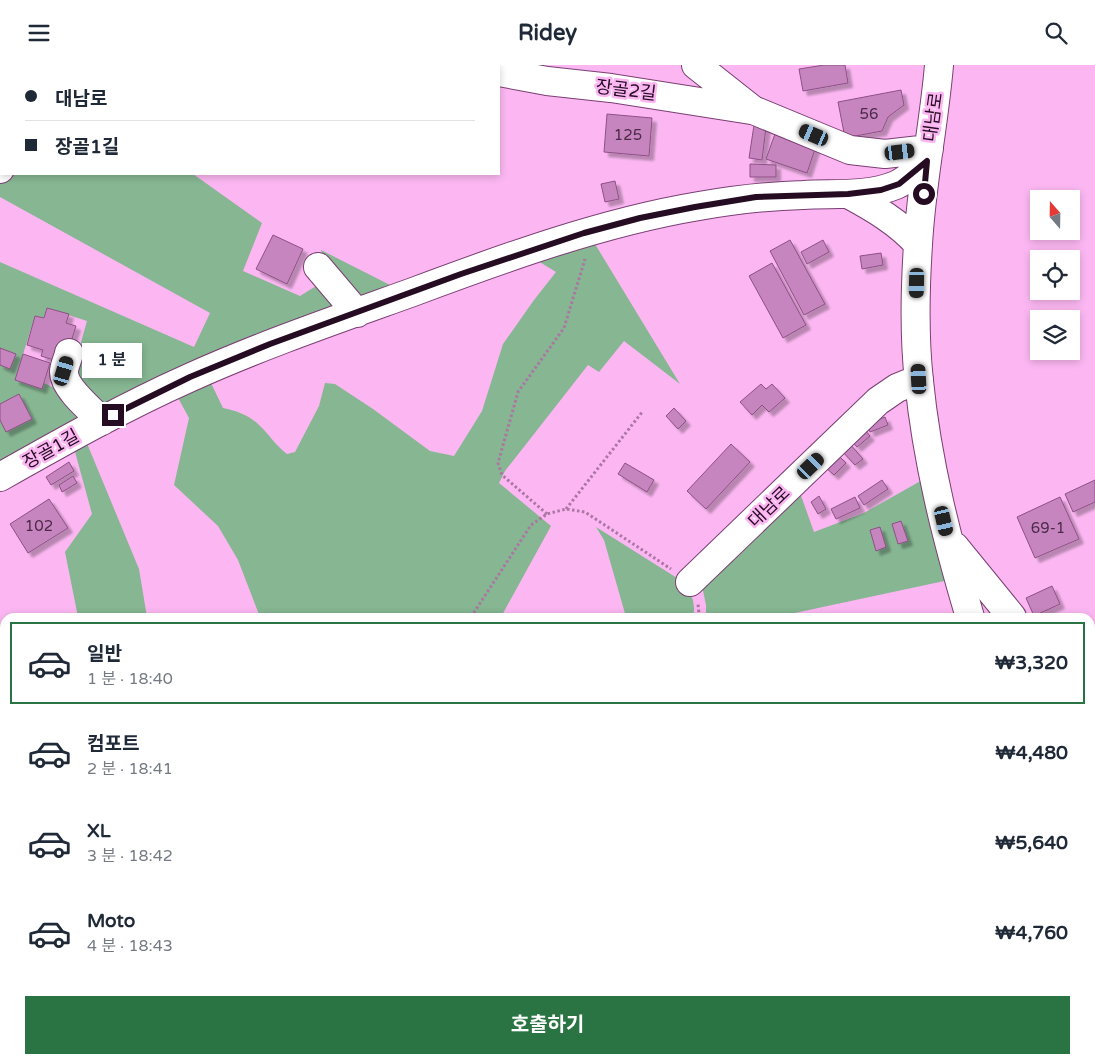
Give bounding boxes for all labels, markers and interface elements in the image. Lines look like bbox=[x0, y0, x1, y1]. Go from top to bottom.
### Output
icon: menu bbox=[25, 19, 53, 47]
icon: search bbox=[1042, 19, 1070, 47]
text: Ridey bbox=[518, 20, 577, 46]
street label: 장골2길 bbox=[594, 75, 658, 105]
text: 대남로 bbox=[55, 88, 107, 110]
street label: 대남로 bbox=[919, 91, 947, 143]
house number: 56 bbox=[860, 105, 878, 123]
car bbox=[797, 122, 830, 148]
house number: 125 bbox=[614, 126, 642, 144]
text: 장골1길 bbox=[55, 136, 119, 158]
car bbox=[884, 143, 915, 161]
route start bbox=[913, 183, 935, 205]
north arrow bbox=[1030, 190, 1080, 240]
map controls bbox=[1030, 190, 1080, 360]
button: locate bbox=[1030, 250, 1080, 300]
car bbox=[909, 268, 924, 298]
button: layers bbox=[1030, 310, 1080, 360]
callout: 1 분 bbox=[83, 343, 143, 377]
text: 1 분 bbox=[98, 350, 126, 370]
car bbox=[52, 354, 75, 388]
car bbox=[910, 364, 927, 394]
route end bbox=[102, 404, 124, 426]
street label: 장골1길 bbox=[19, 425, 83, 473]
car bbox=[794, 450, 827, 482]
street label: 대남로 bbox=[743, 482, 795, 532]
car bbox=[933, 505, 954, 537]
house number: 102 bbox=[25, 517, 53, 535]
house number: 69-1 bbox=[1031, 519, 1065, 537]
icon: car bbox=[27, 641, 72, 686]
text: 일반 bbox=[87, 643, 122, 665]
text: ₩3,320 bbox=[995, 652, 1068, 674]
text: 1 분 · 18:40 bbox=[87, 669, 173, 689]
icon: car bbox=[27, 731, 72, 776]
text: 컴포트 bbox=[87, 733, 139, 755]
text: ₩4,480 bbox=[995, 742, 1068, 764]
text: 2 분 · 18:41 bbox=[87, 759, 173, 779]
text: XL bbox=[87, 820, 111, 842]
icon: car bbox=[27, 821, 72, 866]
text: ₩5,640 bbox=[995, 832, 1068, 854]
text: 3 분 · 18:42 bbox=[87, 846, 173, 866]
text: Moto bbox=[87, 910, 135, 932]
icon: car bbox=[27, 911, 72, 956]
text: ₩4,760 bbox=[995, 922, 1068, 944]
text: 4 분 · 18:43 bbox=[87, 936, 173, 956]
button: 호출하기 bbox=[25, 996, 1070, 1054]

